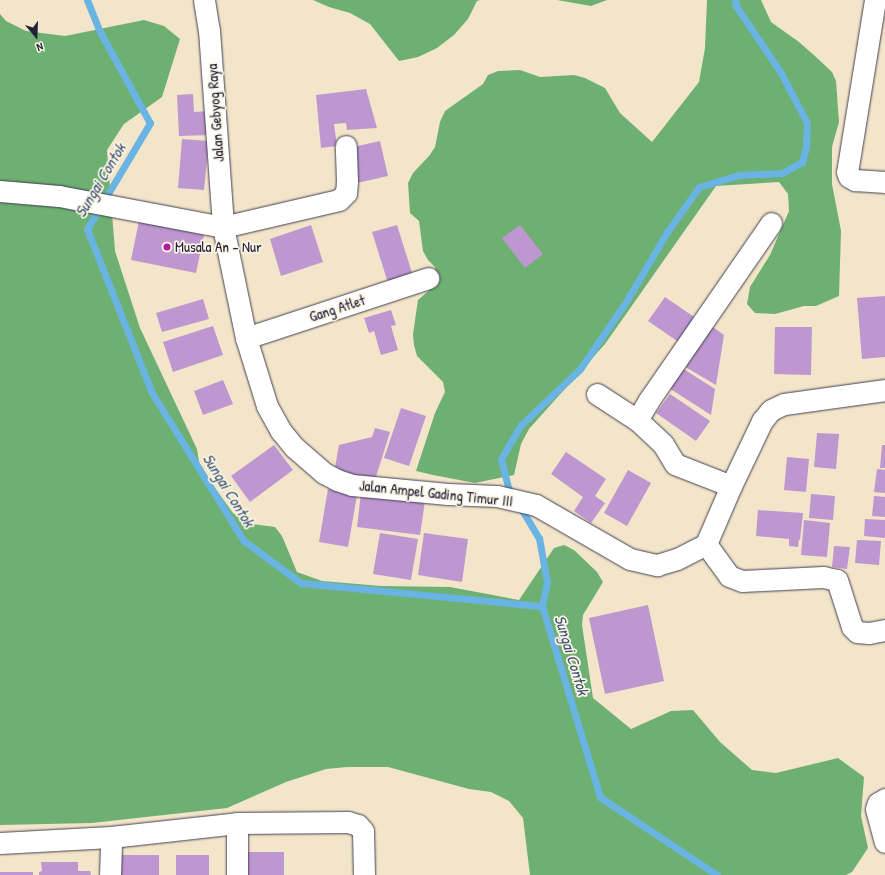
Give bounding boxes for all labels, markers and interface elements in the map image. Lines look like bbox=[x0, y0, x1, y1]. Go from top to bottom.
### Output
north arrow bbox=[16, 16, 56, 56]
text: N bbox=[35, 40, 45, 55]
street label: Jalan Gebyog Raya bbox=[203, 63, 227, 163]
water label: Sungai Contok bbox=[70, 140, 130, 220]
place label: Musala An - Nur bbox=[175, 238, 262, 256]
marker: Musala An - Nur bbox=[162, 242, 172, 252]
street label: Gang Atlet bbox=[307, 291, 367, 325]
water label: Sungai Contok bbox=[199, 450, 259, 530]
street label: Jalan Ampel Gading Timur III bbox=[358, 476, 514, 510]
water label: Sungai Contok bbox=[551, 613, 593, 697]

